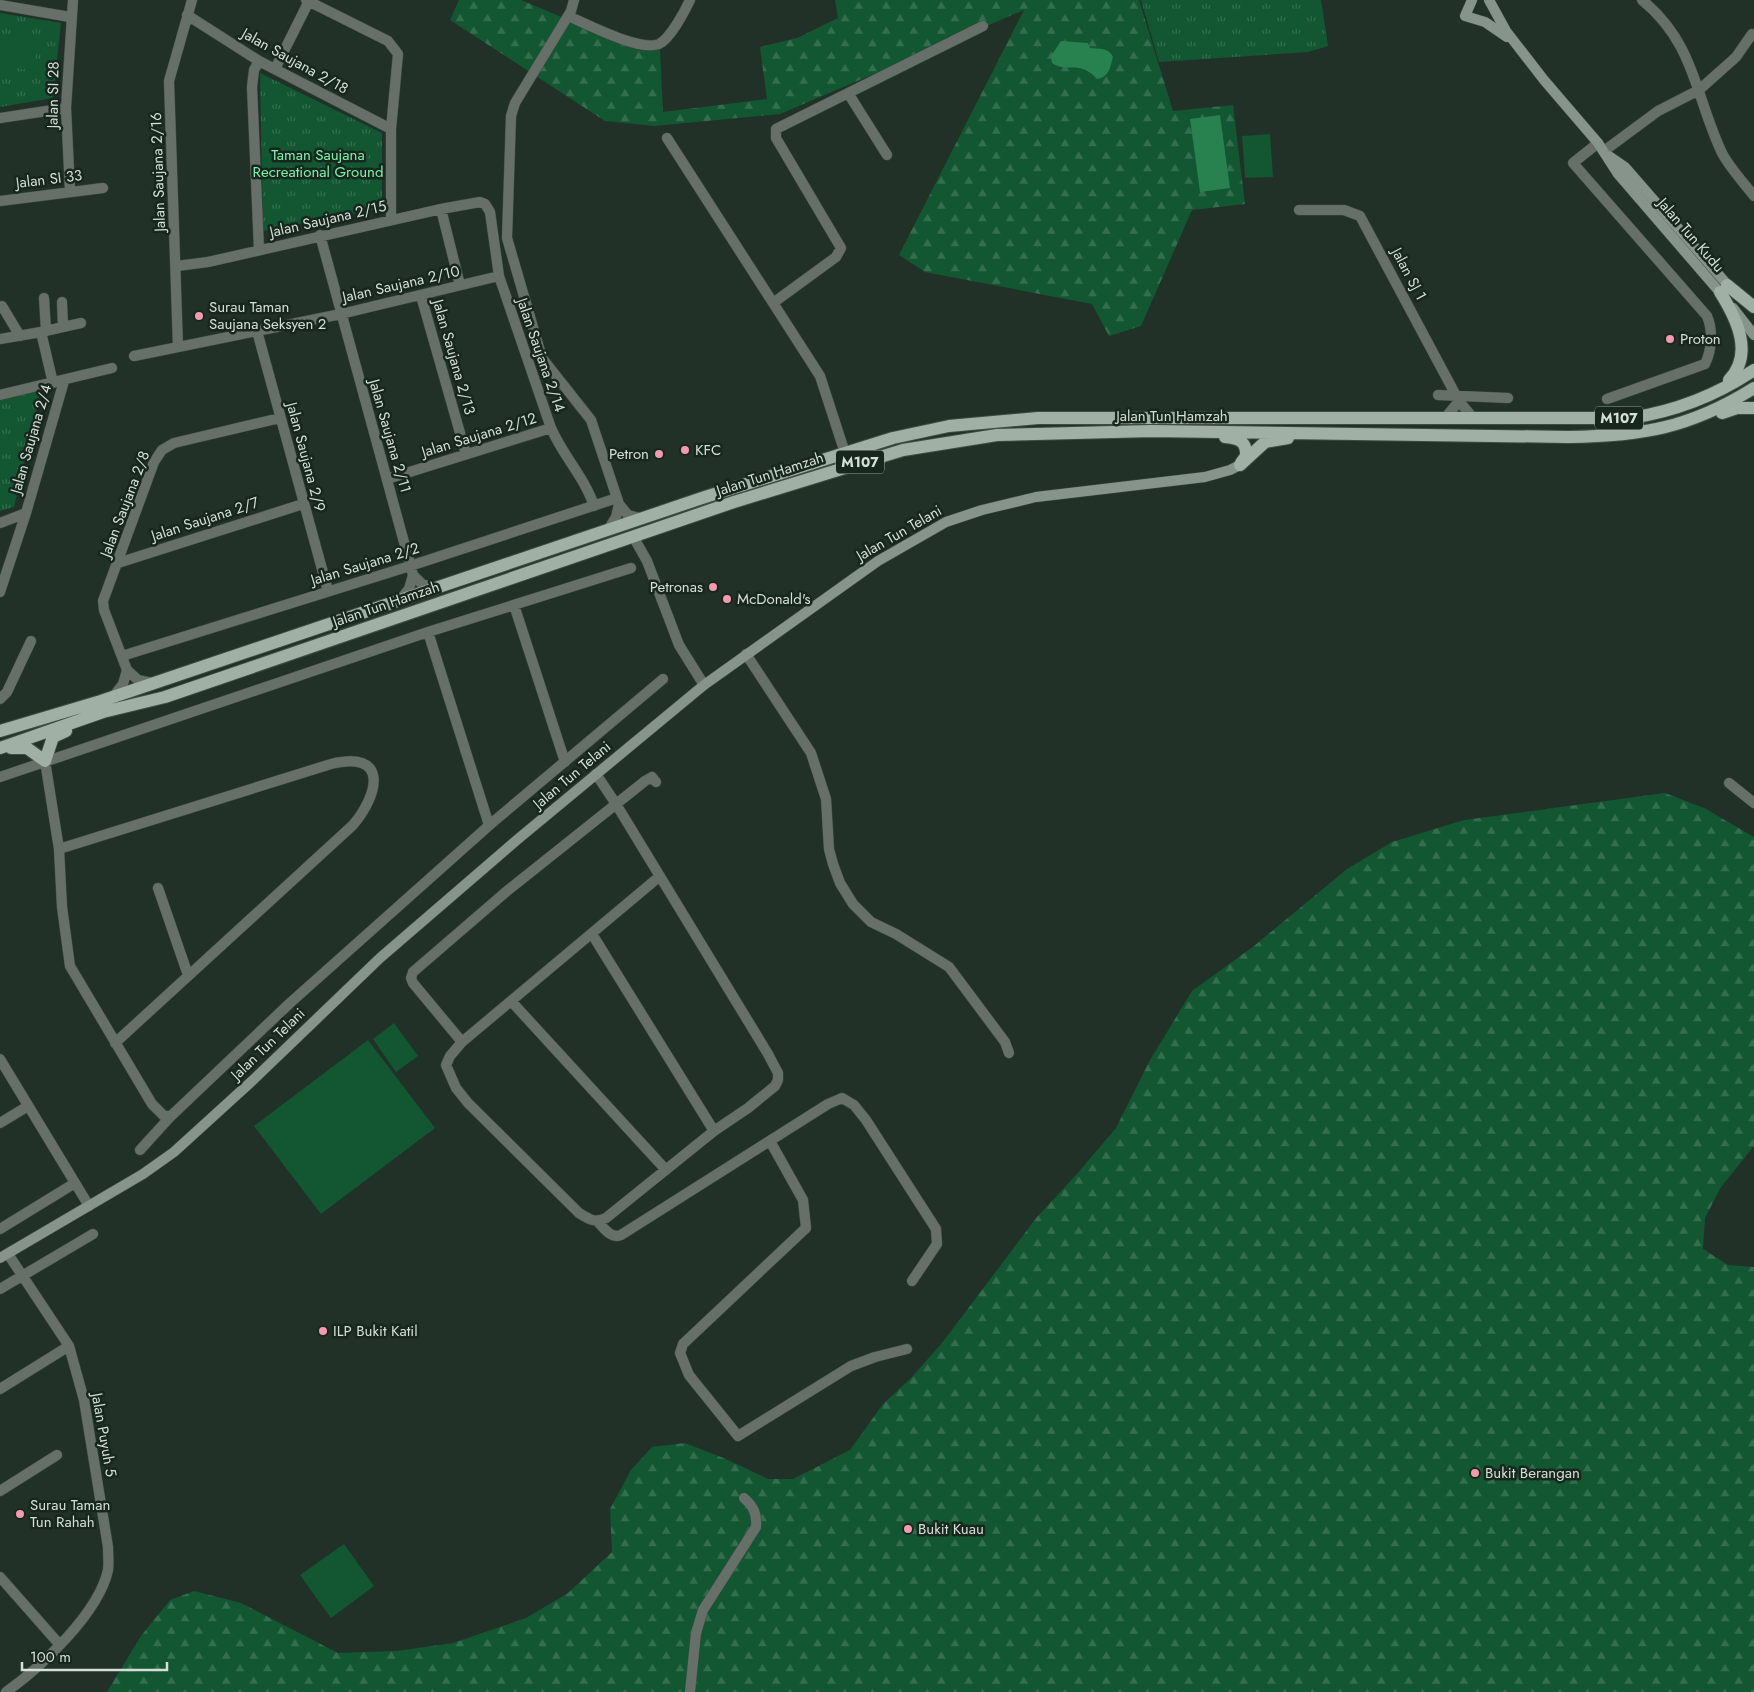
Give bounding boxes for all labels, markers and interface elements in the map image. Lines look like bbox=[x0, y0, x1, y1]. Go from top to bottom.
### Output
street label: Jalan Saujana 2/18 bbox=[236, 22, 352, 99]
street label: Jalan SI 28 bbox=[41, 61, 65, 131]
street label: Jalan Saujana 2/16 bbox=[145, 112, 171, 234]
park label: Taman Saujana Recreational Ground bbox=[253, 144, 383, 183]
street label: Jalan SI 33 bbox=[13, 164, 83, 194]
street label: Jalan Tun Kudu bbox=[1651, 191, 1730, 277]
street label: Jalan Saujana 2/15 bbox=[266, 195, 389, 244]
street label: Jalan SJ 1 bbox=[1385, 242, 1432, 304]
street label: Jalan Saujana 2/10 bbox=[338, 260, 462, 309]
street label: Jalan Saujana 2/14 bbox=[510, 293, 571, 415]
street label: Jalan Saujana 2/13 bbox=[426, 295, 481, 417]
place label: Surau Taman Saujana Seksyen 2 bbox=[209, 296, 326, 335]
marker: Surau Taman Saujana Seksyen 2 bbox=[193, 310, 205, 322]
place label: Proton bbox=[1680, 328, 1721, 350]
marker: Proton bbox=[1664, 333, 1676, 345]
street label: Jalan Saujana 2/11 bbox=[363, 375, 417, 495]
street label: Jalan Saujana 2/4 bbox=[4, 382, 57, 498]
street label: Jalan Saujana 2/9 bbox=[280, 398, 331, 514]
street label: Jalan Tun Hamzah bbox=[1114, 405, 1228, 427]
road number: M107 bbox=[1595, 406, 1643, 429]
street label: Jalan Saujana 2/12 bbox=[417, 407, 539, 464]
place label: KFC bbox=[695, 439, 721, 461]
place label: Petron bbox=[609, 443, 649, 465]
marker: KFC bbox=[679, 444, 691, 456]
street label: Jalan Tun Hamzah bbox=[712, 446, 826, 502]
street label: Jalan Saujana 2/8 bbox=[94, 448, 155, 562]
marker: Petron bbox=[653, 448, 665, 460]
road number: M107 bbox=[836, 451, 884, 474]
street label: Jalan Saujana 2/7 bbox=[147, 491, 262, 547]
street label: Jalan Tun Telani bbox=[850, 500, 946, 567]
street label: Jalan Saujana 2/2 bbox=[306, 537, 422, 592]
street label: Jalan Tun Hamzah bbox=[328, 575, 442, 633]
place label: Petronas bbox=[650, 576, 703, 598]
marker: Petronas bbox=[707, 581, 719, 593]
place label: McDonald's bbox=[737, 588, 811, 610]
marker: McDonald's bbox=[721, 593, 733, 605]
street label: Jalan Tun Telani bbox=[527, 736, 616, 815]
street label: Jalan Tun Telani bbox=[225, 1003, 310, 1086]
place label: ILP Bukit Katil bbox=[333, 1320, 418, 1342]
marker: ILP Bukit Katil bbox=[317, 1325, 329, 1337]
street label: Jalan Puyuh 5 bbox=[85, 1389, 122, 1479]
place label: Bukit Berangan bbox=[1485, 1462, 1580, 1484]
marker: Bukit Berangan bbox=[1469, 1467, 1481, 1479]
place label: Surau Taman Tun Rahah bbox=[30, 1494, 110, 1533]
marker: Surau Taman Tun Rahah bbox=[14, 1508, 26, 1520]
place label: Bukit Kuau bbox=[918, 1518, 984, 1540]
marker: Bukit Kuau bbox=[902, 1523, 914, 1535]
scale bar bbox=[22, 1640, 168, 1672]
text: 100 m bbox=[30, 1646, 71, 1668]

